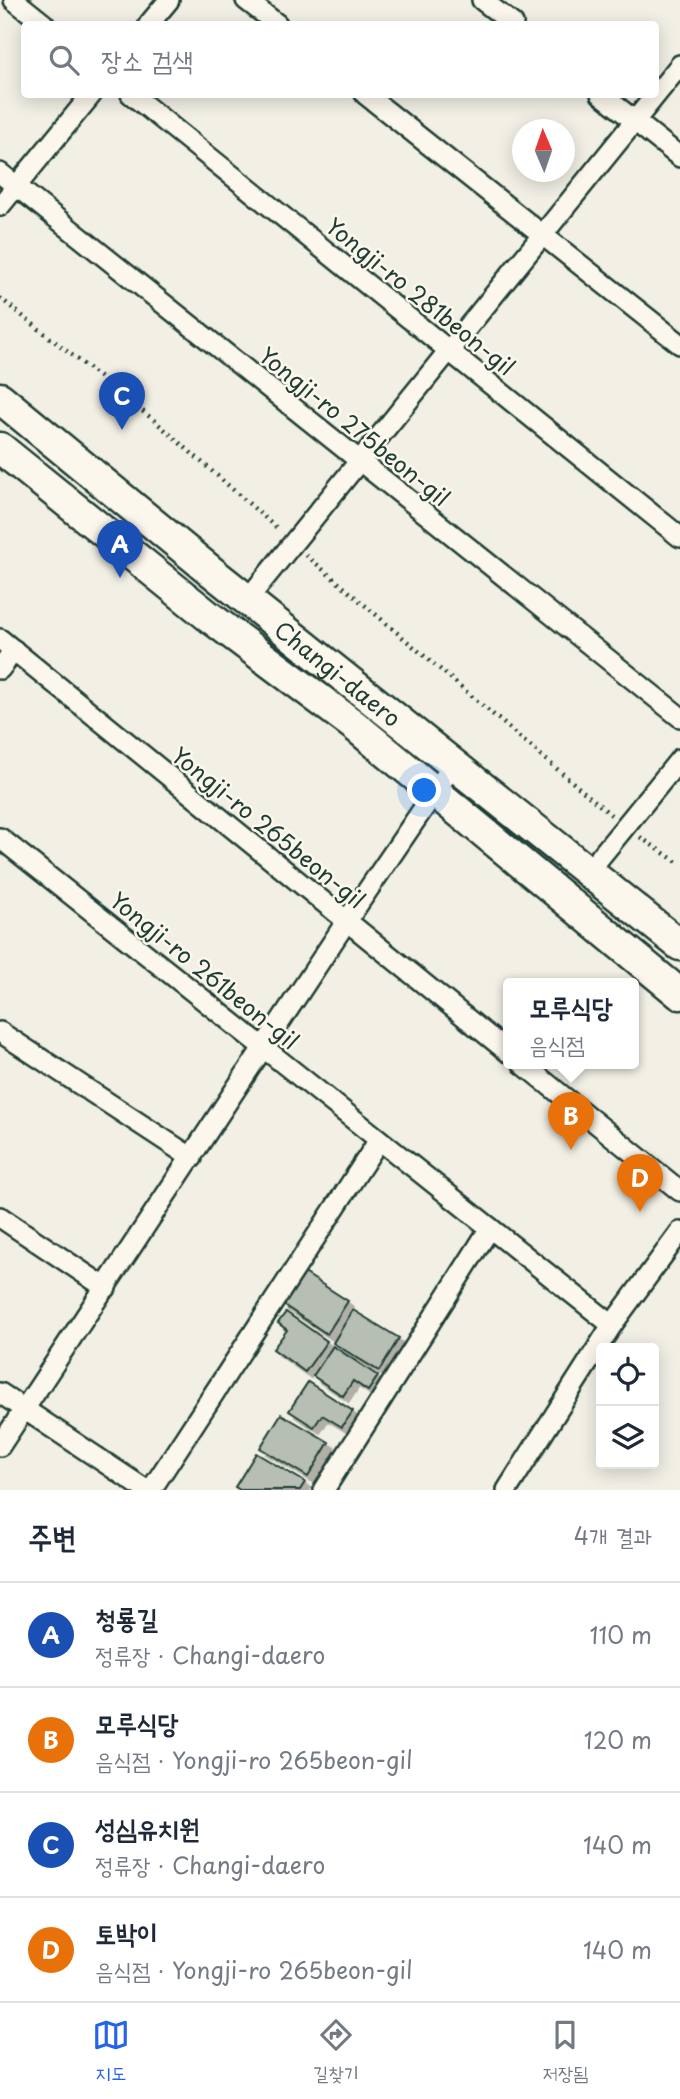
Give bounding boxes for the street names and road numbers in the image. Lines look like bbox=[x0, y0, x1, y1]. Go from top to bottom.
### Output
street label: Yongji-ro 281beon-gil bbox=[319, 209, 523, 383]
street label: Yongji-ro 275beon-gil bbox=[252, 338, 458, 514]
street label: Changi-daero bbox=[268, 611, 409, 734]
street label: Yongji-ro 265beon-gil bbox=[165, 738, 373, 916]
street label: Yongji-ro 261beon-gil bbox=[103, 883, 307, 1057]

